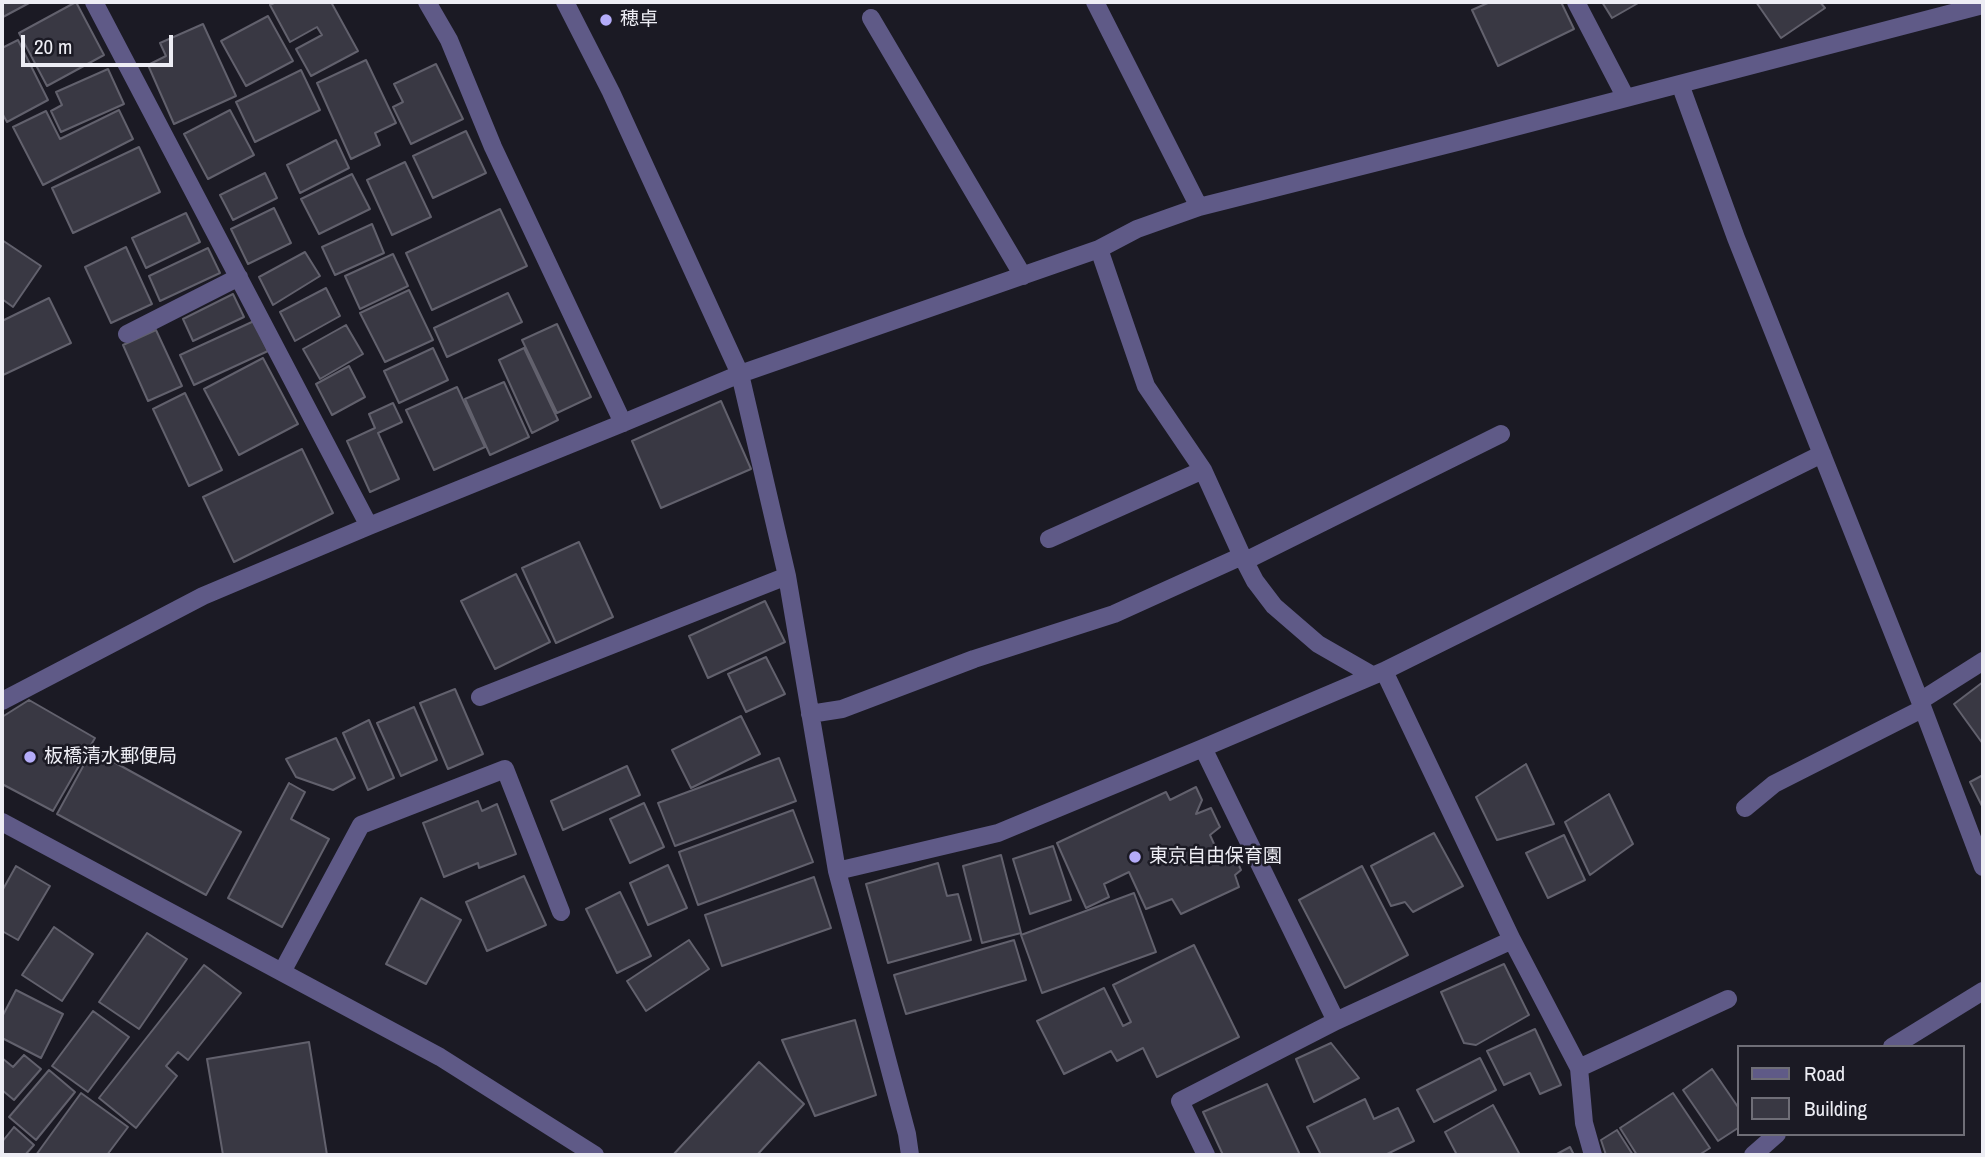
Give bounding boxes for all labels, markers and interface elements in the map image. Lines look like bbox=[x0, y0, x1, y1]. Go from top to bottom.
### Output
place label: 穂卓 bbox=[620, 9, 658, 31]
marker: 穂卓 bbox=[598, 12, 614, 28]
scale bar bbox=[24, 21, 177, 65]
text: 20 m bbox=[34, 32, 72, 61]
place label: 板橋清水郵便局 bbox=[44, 746, 177, 768]
marker: 板橋清水郵便局 bbox=[22, 749, 38, 765]
place label: 東京自由保育園 bbox=[1149, 846, 1282, 868]
marker: 東京自由保育園 bbox=[1127, 849, 1143, 865]
legend bbox=[1736, 1045, 1964, 1136]
text: Road bbox=[1804, 1059, 1845, 1088]
text: Building bbox=[1804, 1094, 1867, 1123]

